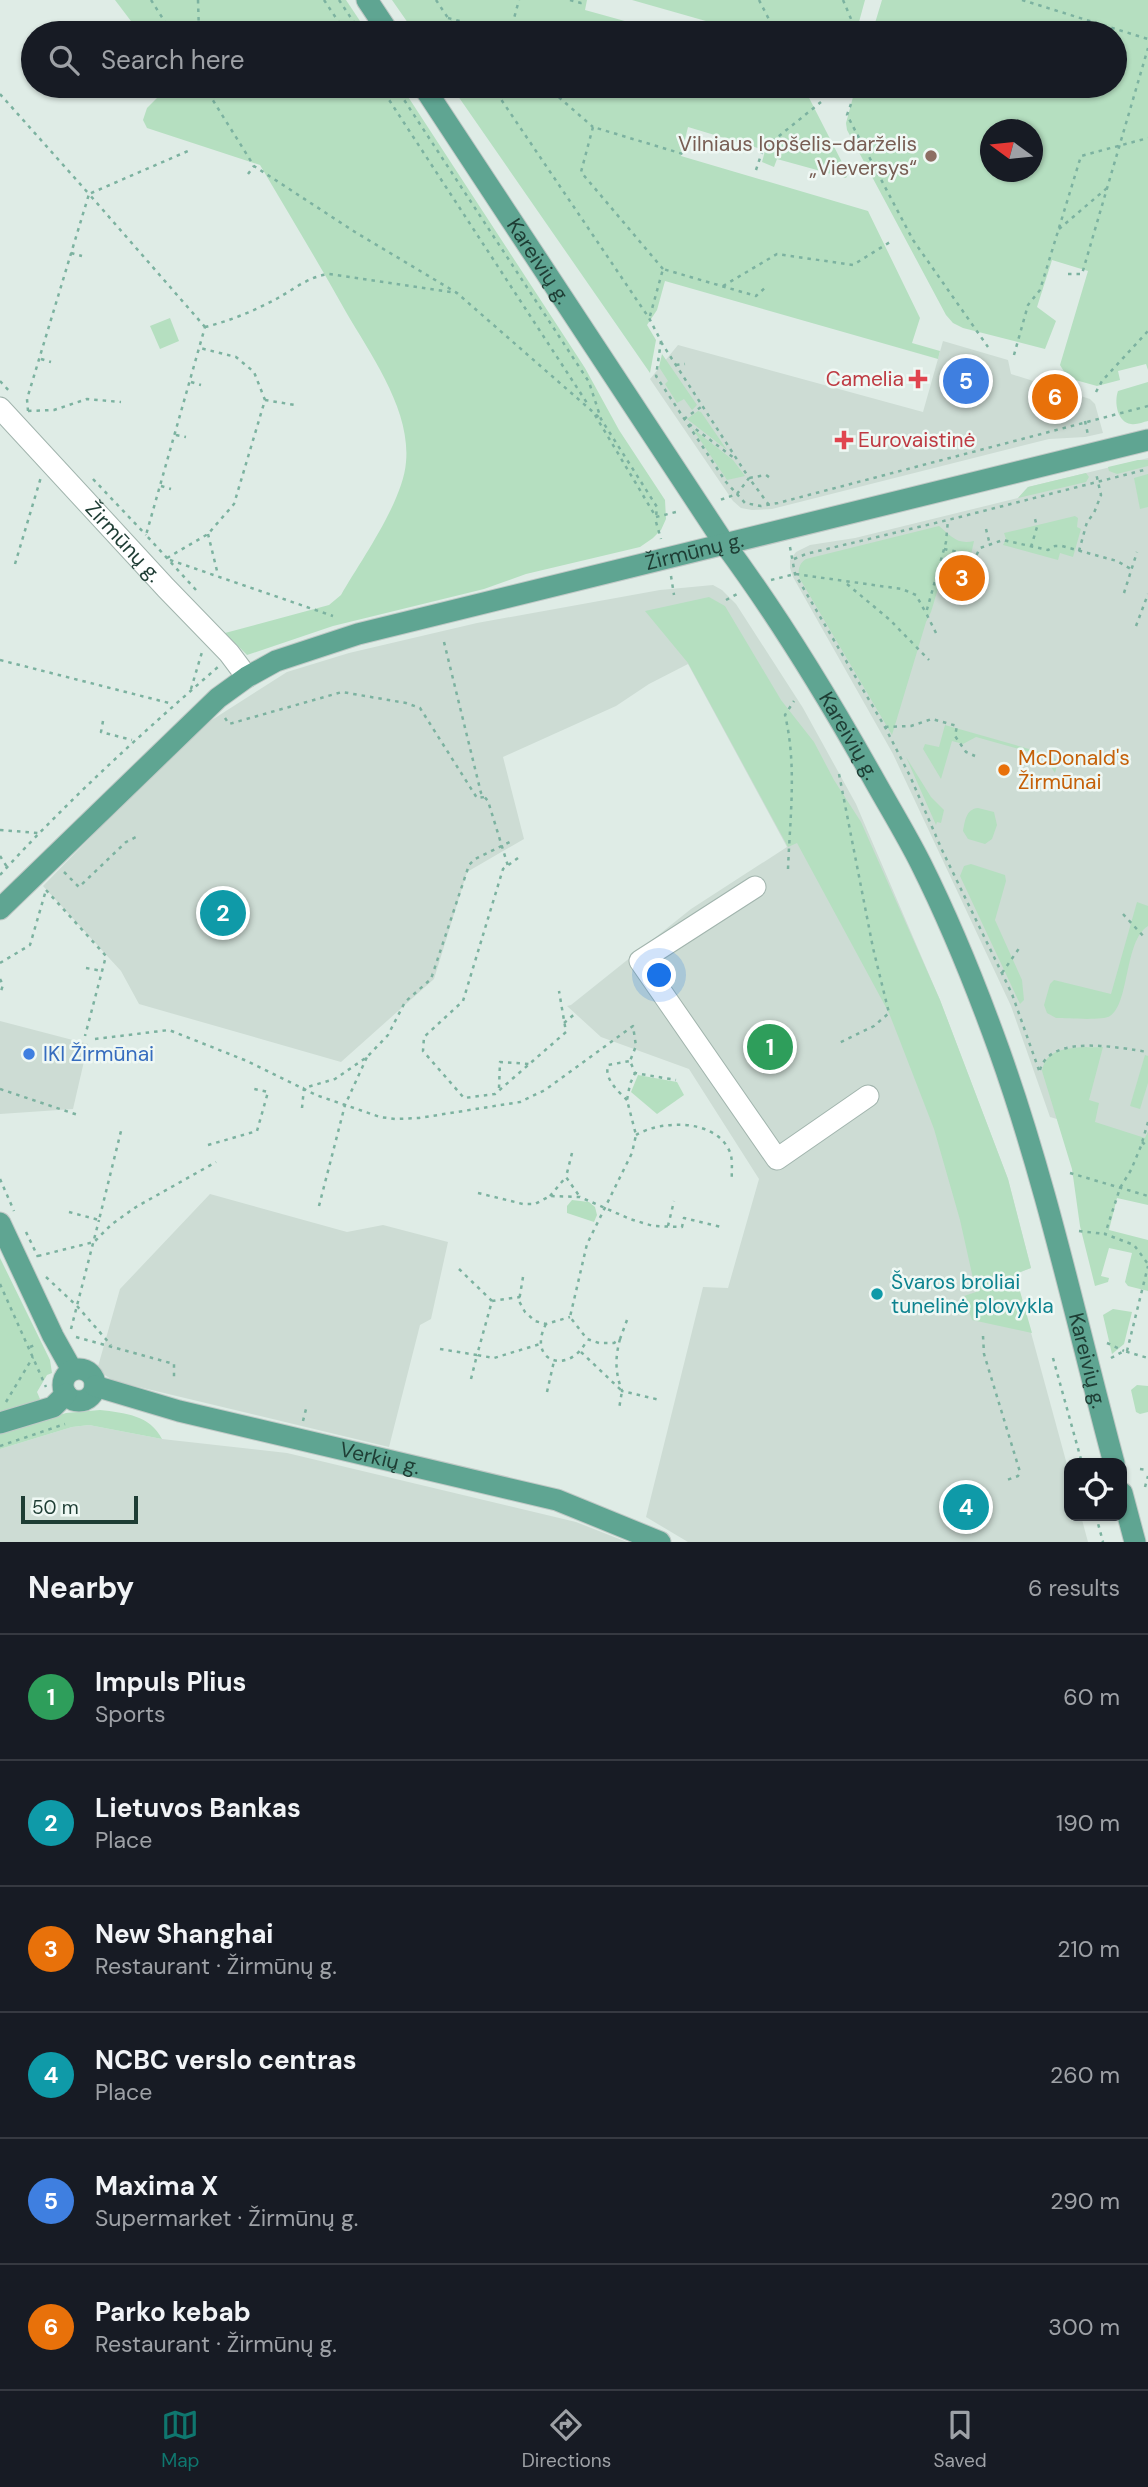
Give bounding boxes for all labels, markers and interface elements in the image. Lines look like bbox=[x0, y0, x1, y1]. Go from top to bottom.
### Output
search box bbox=[21, 21, 1127, 98]
icon: search bbox=[45, 41, 83, 79]
text: Search here bbox=[101, 43, 244, 77]
north arrow bbox=[980, 119, 1043, 182]
place label: Vilniaus lopšelis-darželis „Vieversys“ bbox=[678, 130, 917, 182]
marker: Vilniaus lopšelis-darželis „Vieversys“ bbox=[923, 148, 939, 164]
street label: Kareivių g. bbox=[500, 213, 577, 310]
pin: 5 bbox=[943, 355, 989, 407]
place label: Camelia bbox=[826, 365, 904, 393]
marker: Camelia bbox=[910, 371, 926, 387]
pin: 6 bbox=[1032, 371, 1078, 423]
place label: Eurovaistinė bbox=[858, 426, 976, 454]
marker: Eurovaistinė bbox=[836, 432, 852, 448]
street label: Žirmūnų g. bbox=[79, 495, 168, 588]
street label: Žirmūnų g. bbox=[642, 526, 747, 577]
pin: 3 bbox=[939, 552, 985, 604]
street label: Kareivių g. bbox=[812, 687, 885, 785]
place label: McDonald's Žirmūnai bbox=[1018, 744, 1130, 796]
marker: McDonald's Žirmūnai bbox=[996, 762, 1012, 778]
pin: 2 bbox=[200, 887, 246, 939]
your location bbox=[642, 958, 676, 992]
pin: 1 bbox=[747, 1021, 793, 1073]
place label: IKI Žirmūnai bbox=[43, 1040, 154, 1068]
marker: IKI Žirmūnai bbox=[21, 1046, 37, 1062]
place label: Švaros broliai tunelinė plovykla bbox=[891, 1268, 1054, 1320]
marker: Švaros broliai tunelinė plovykla bbox=[869, 1286, 885, 1302]
street label: Kareivių g. bbox=[1062, 1310, 1113, 1411]
street label: Verkių g. bbox=[337, 1435, 423, 1481]
map controls bbox=[1064, 1458, 1127, 1521]
button: locate bbox=[1064, 1458, 1127, 1521]
pin: 4 bbox=[943, 1481, 989, 1533]
scale bar bbox=[21, 1493, 138, 1525]
text: 50 m bbox=[32, 1495, 79, 1520]
text: Nearby bbox=[28, 1568, 134, 1607]
text: 6 results bbox=[1028, 1573, 1120, 1603]
text: Impuls Plius bbox=[95, 1665, 246, 1699]
text: 1 bbox=[47, 1682, 55, 1712]
text: 60 m bbox=[1063, 1682, 1120, 1712]
text: Sports bbox=[95, 1699, 165, 1729]
text: Lietuvos Bankas bbox=[95, 1791, 301, 1825]
text: 2 bbox=[44, 1808, 58, 1838]
text: 190 m bbox=[1056, 1808, 1120, 1838]
text: Place bbox=[95, 1825, 152, 1855]
text: New Shanghai bbox=[95, 1917, 274, 1951]
text: 3 bbox=[44, 1934, 58, 1964]
text: 210 m bbox=[1057, 1934, 1120, 1964]
text: Restaurant · Žirmūnų g. bbox=[95, 1951, 337, 1981]
text: NCBC verslo centras bbox=[95, 2043, 357, 2077]
text: 4 bbox=[44, 2060, 58, 2090]
text: 260 m bbox=[1050, 2060, 1120, 2090]
text: Place bbox=[95, 2077, 152, 2107]
text: Maxima X bbox=[95, 2169, 218, 2203]
text: 5 bbox=[44, 2186, 58, 2216]
text: 290 m bbox=[1050, 2186, 1120, 2216]
text: Supermarket · Žirmūnų g. bbox=[95, 2203, 358, 2233]
text: Parko kebab bbox=[95, 2295, 251, 2329]
text: 6 bbox=[44, 2312, 58, 2342]
text: 300 m bbox=[1048, 2312, 1120, 2342]
text: Restaurant · Žirmūnų g. bbox=[95, 2329, 337, 2359]
tab: Map bbox=[161, 2406, 199, 2473]
tab: Directions bbox=[522, 2406, 611, 2473]
tab: Saved bbox=[934, 2406, 987, 2473]

